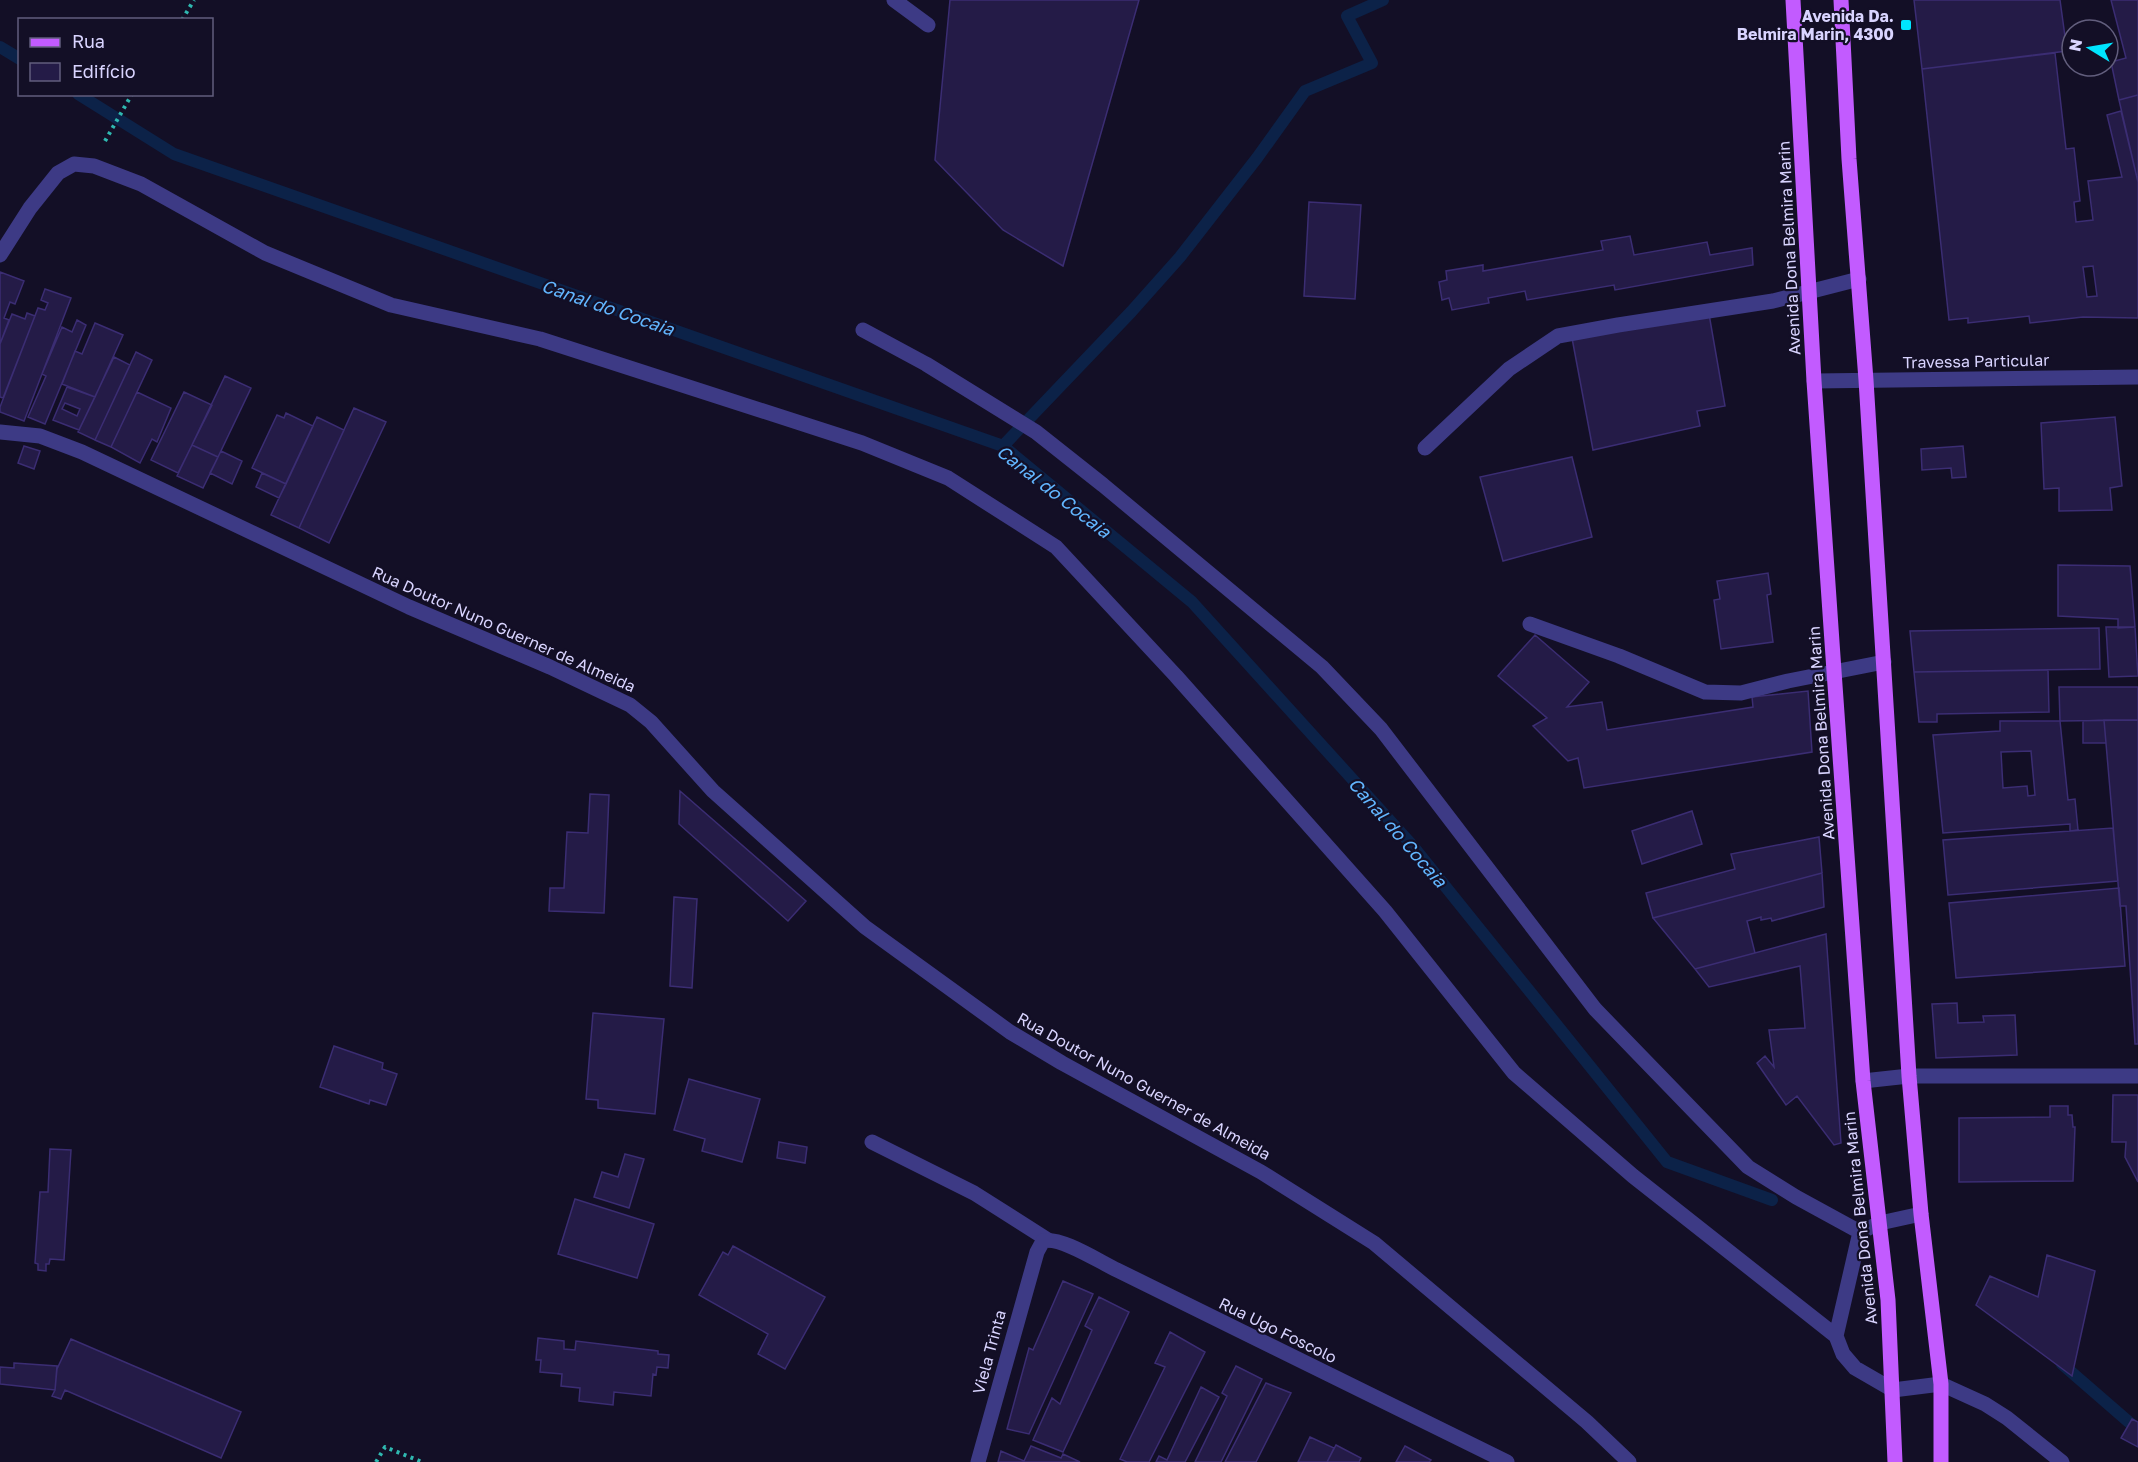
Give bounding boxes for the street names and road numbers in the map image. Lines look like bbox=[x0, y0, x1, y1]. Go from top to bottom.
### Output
street label: Avenida Dona Belmira Marin bbox=[1773, 141, 1805, 355]
street label: Travessa Particular bbox=[1903, 350, 2049, 372]
street label: Rua Doutor Nuno Guerner de Almeida bbox=[369, 562, 639, 696]
street label: Avenida Dona Belmira Marin bbox=[1804, 625, 1838, 841]
street label: Rua Doutor Nuno Guerner de Almeida bbox=[1014, 1008, 1274, 1164]
street label: Avenida Dona Belmira Marin bbox=[1839, 1110, 1881, 1326]
street label: Rua Ugo Foscolo bbox=[1216, 1293, 1340, 1367]
street label: Viela Trinta bbox=[968, 1308, 1010, 1396]

